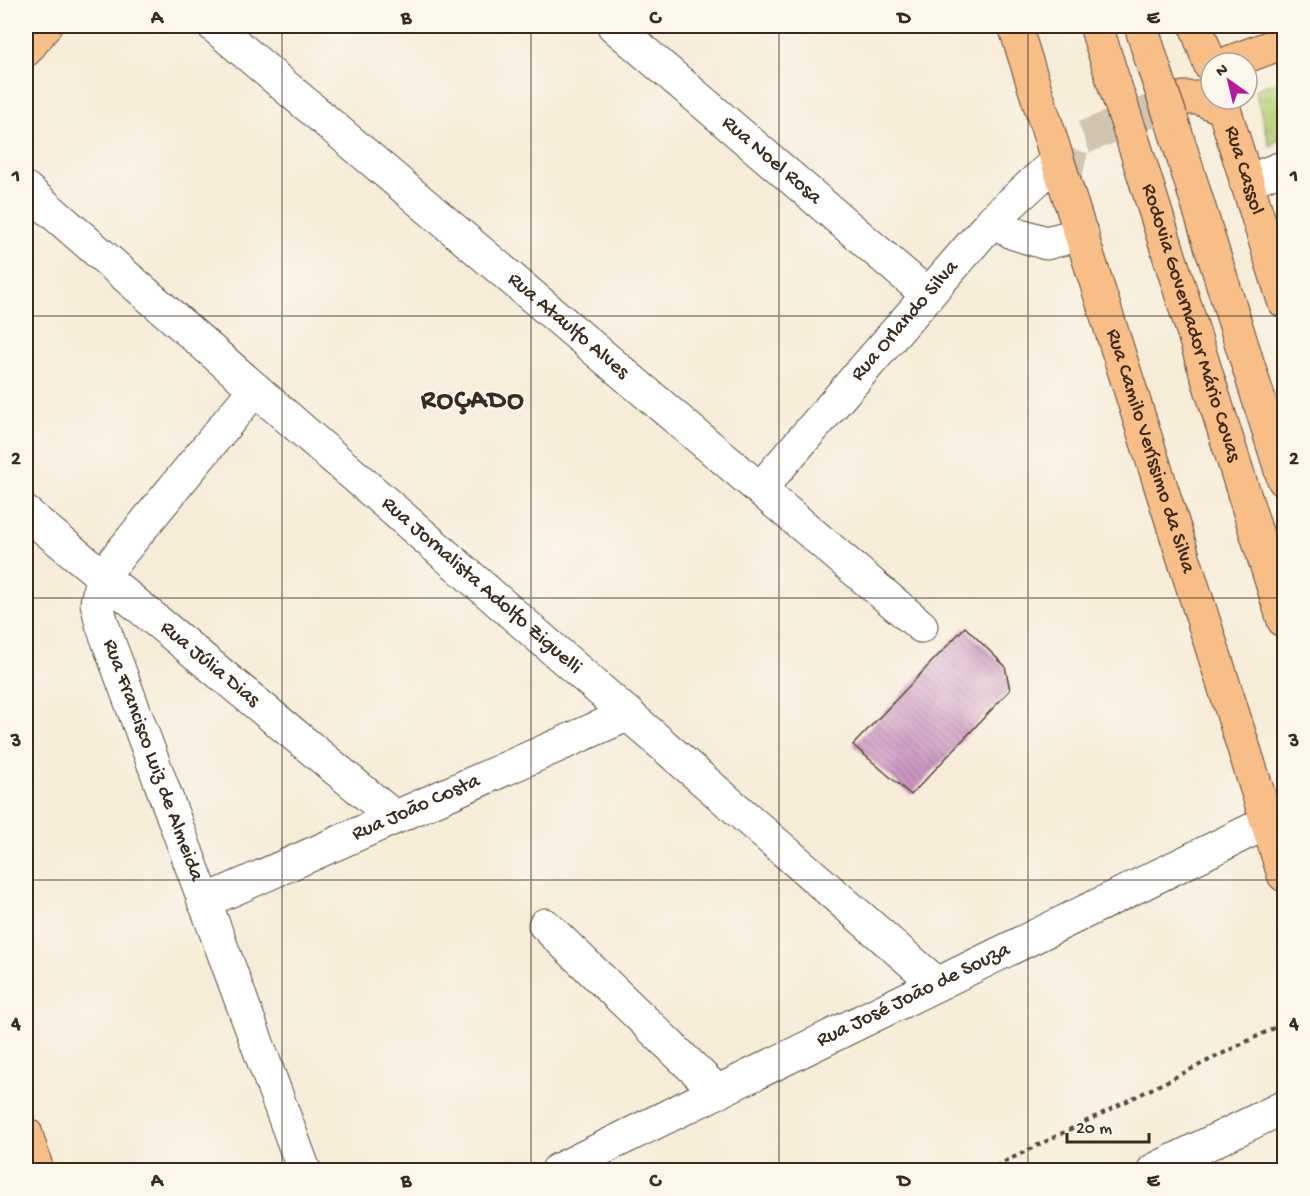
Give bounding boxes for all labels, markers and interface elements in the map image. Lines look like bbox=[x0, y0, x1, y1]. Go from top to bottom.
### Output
text: A bbox=[150, 8, 165, 31]
text: B bbox=[400, 8, 412, 31]
text: C bbox=[649, 8, 663, 31]
text: D bbox=[895, 8, 911, 31]
text: E bbox=[1147, 8, 1161, 31]
north arrow bbox=[1199, 51, 1259, 111]
text: N bbox=[1213, 60, 1233, 82]
street label: Rua Noel Rosa bbox=[716, 111, 827, 211]
street label: Rua Cassol bbox=[1218, 123, 1269, 218]
text: 1 bbox=[11, 166, 20, 189]
text: 1 bbox=[1289, 166, 1298, 189]
street label: Rodovia Governador Mário Covas bbox=[1135, 181, 1246, 466]
street label: Rua Orlando Silva bbox=[846, 255, 965, 387]
street label: Rua Ataulfo Alves bbox=[502, 268, 635, 386]
street label: Rua Camilo Veríssimo da Silva bbox=[1099, 326, 1201, 578]
district label: ROÇADO bbox=[420, 386, 525, 418]
text: 2 bbox=[11, 449, 21, 472]
text: 2 bbox=[1289, 449, 1299, 472]
street label: Rua Jornalista Adolfo Ziguelli bbox=[376, 492, 587, 680]
street label: Rua Júlia Dias bbox=[154, 616, 265, 714]
street label: Rua Francisco Luiz de Almeida bbox=[96, 636, 209, 886]
text: 3 bbox=[10, 731, 21, 754]
text: 3 bbox=[1288, 731, 1299, 754]
street label: Rua João Costa bbox=[348, 768, 485, 847]
street label: Rua José João de Souza bbox=[813, 937, 1016, 1054]
text: 4 bbox=[10, 1014, 21, 1037]
text: 4 bbox=[1288, 1014, 1299, 1037]
scale bar bbox=[1067, 1106, 1150, 1144]
text: 20 m bbox=[1076, 1119, 1112, 1140]
text: A bbox=[150, 1171, 165, 1194]
text: B bbox=[400, 1171, 412, 1194]
text: C bbox=[649, 1171, 663, 1194]
text: D bbox=[895, 1171, 911, 1194]
text: E bbox=[1147, 1171, 1161, 1194]

